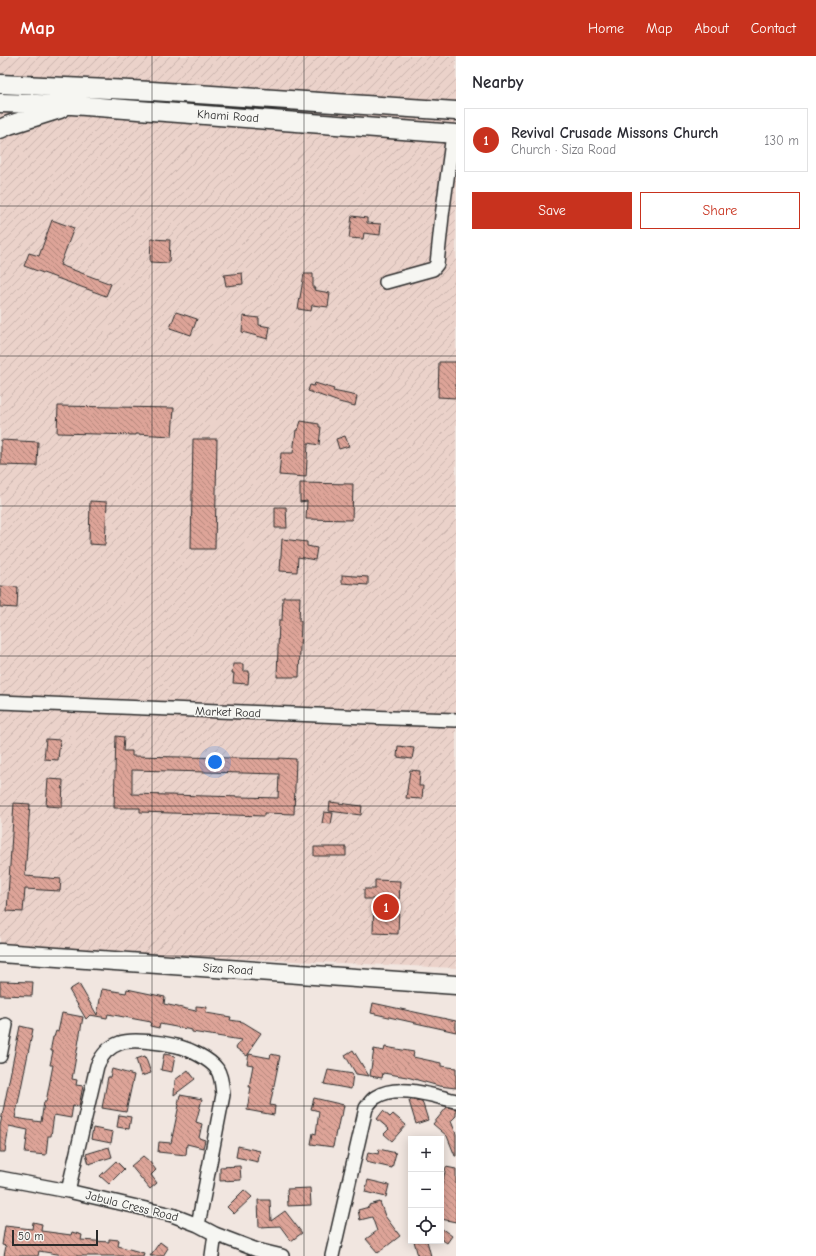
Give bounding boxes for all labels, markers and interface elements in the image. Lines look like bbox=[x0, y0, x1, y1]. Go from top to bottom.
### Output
text: Map bbox=[20, 17, 55, 39]
text: Home bbox=[588, 20, 624, 37]
text: Map bbox=[646, 20, 672, 37]
text: About bbox=[694, 20, 729, 37]
text: Contact bbox=[751, 20, 796, 37]
text: Nearby bbox=[472, 73, 523, 92]
street label: Khami Road bbox=[197, 107, 259, 125]
text: Revival Crusade Missons Church bbox=[511, 124, 718, 142]
text: 1 bbox=[483, 133, 489, 148]
text: 130 m bbox=[764, 133, 799, 148]
text: Church · Siza Road bbox=[511, 142, 616, 157]
button: Save bbox=[472, 192, 632, 229]
button: Share bbox=[640, 192, 800, 229]
street label: Market Road bbox=[195, 704, 261, 720]
your location bbox=[205, 752, 225, 772]
pin: 1 bbox=[373, 892, 399, 922]
street label: Siza Road bbox=[202, 960, 254, 978]
map controls bbox=[408, 1136, 444, 1244]
button: + bbox=[408, 1136, 444, 1172]
button: − bbox=[408, 1172, 444, 1208]
street label: Jabula Cress Road bbox=[84, 1188, 180, 1224]
button: locate bbox=[408, 1208, 444, 1244]
scale bar bbox=[12, 1228, 98, 1247]
text: 50 m bbox=[18, 1230, 43, 1243]

